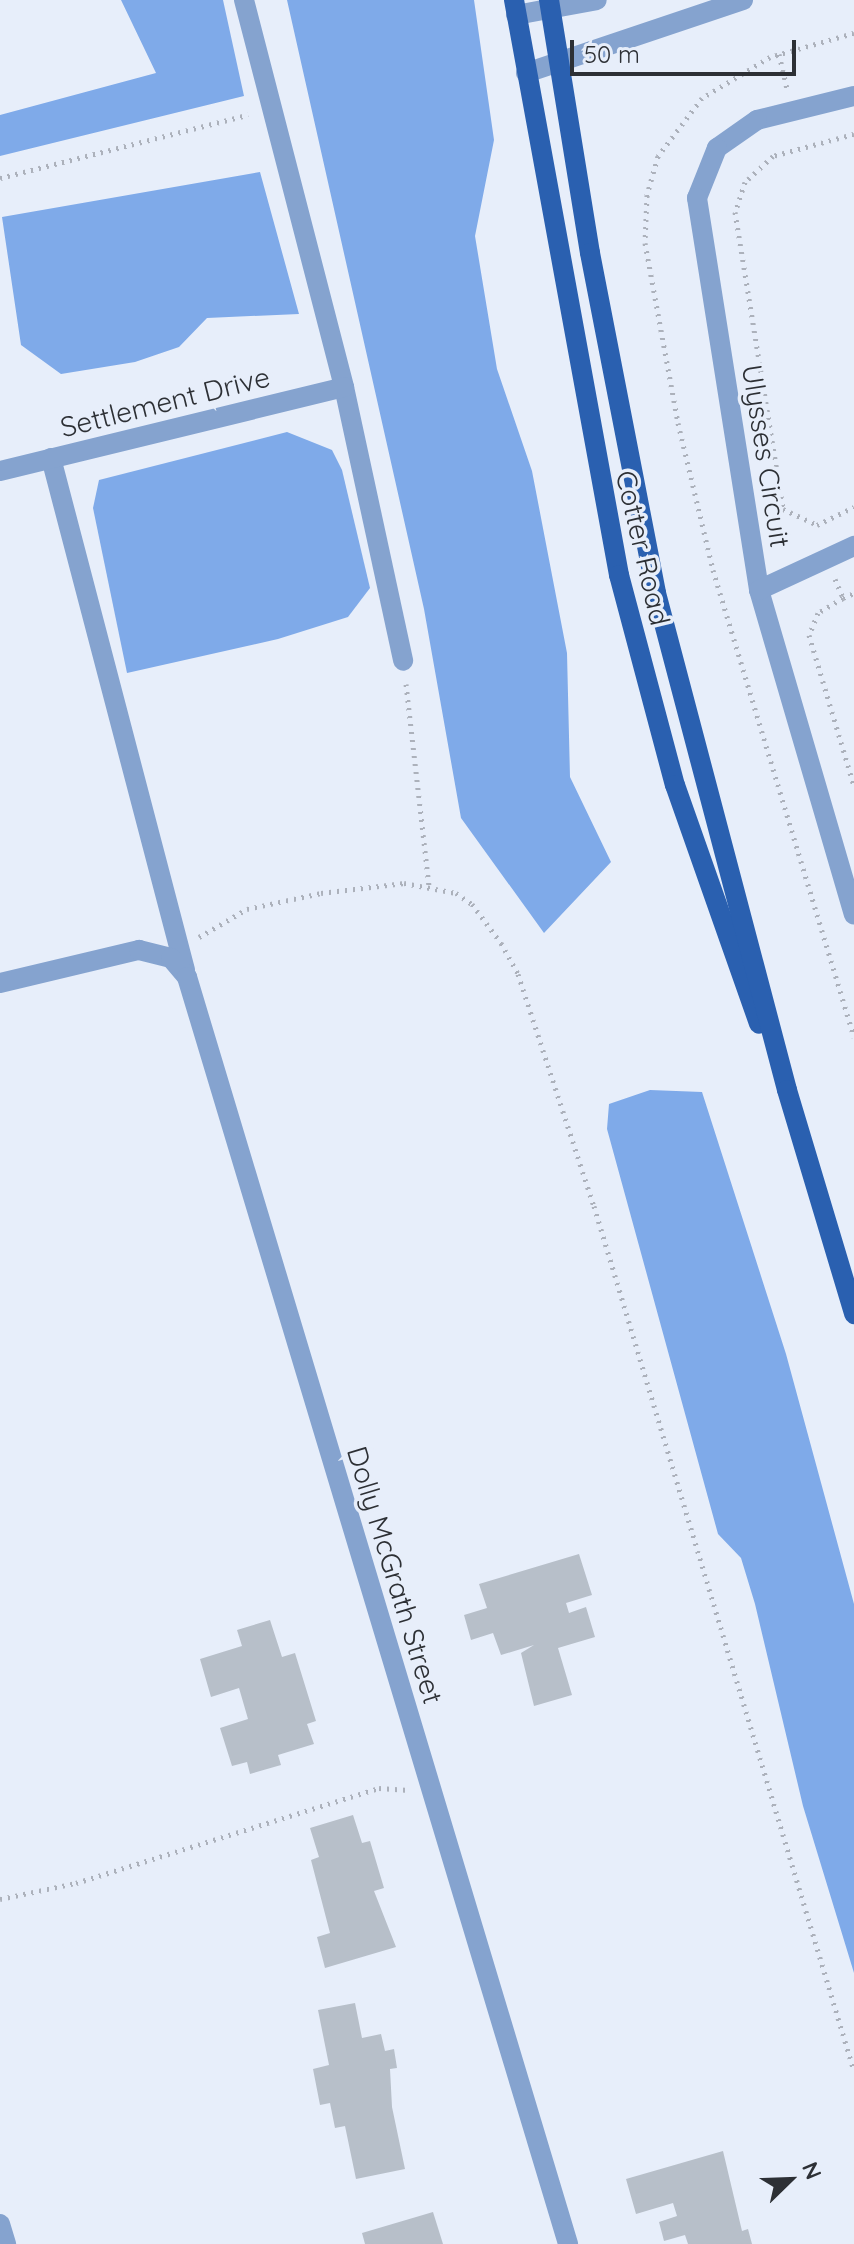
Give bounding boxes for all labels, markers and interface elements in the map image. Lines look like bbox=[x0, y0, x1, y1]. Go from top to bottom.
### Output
scale bar bbox=[574, 24, 800, 74]
text: 50 m bbox=[584, 39, 640, 69]
street label: Settlement Drive bbox=[57, 360, 273, 444]
street label: Ulysses Circuit bbox=[735, 362, 797, 550]
street label: Cotter Road bbox=[609, 467, 677, 629]
street label: Dolly McGrath Street bbox=[340, 1442, 450, 1708]
north arrow bbox=[750, 2140, 830, 2220]
text: N bbox=[796, 2158, 828, 2184]

